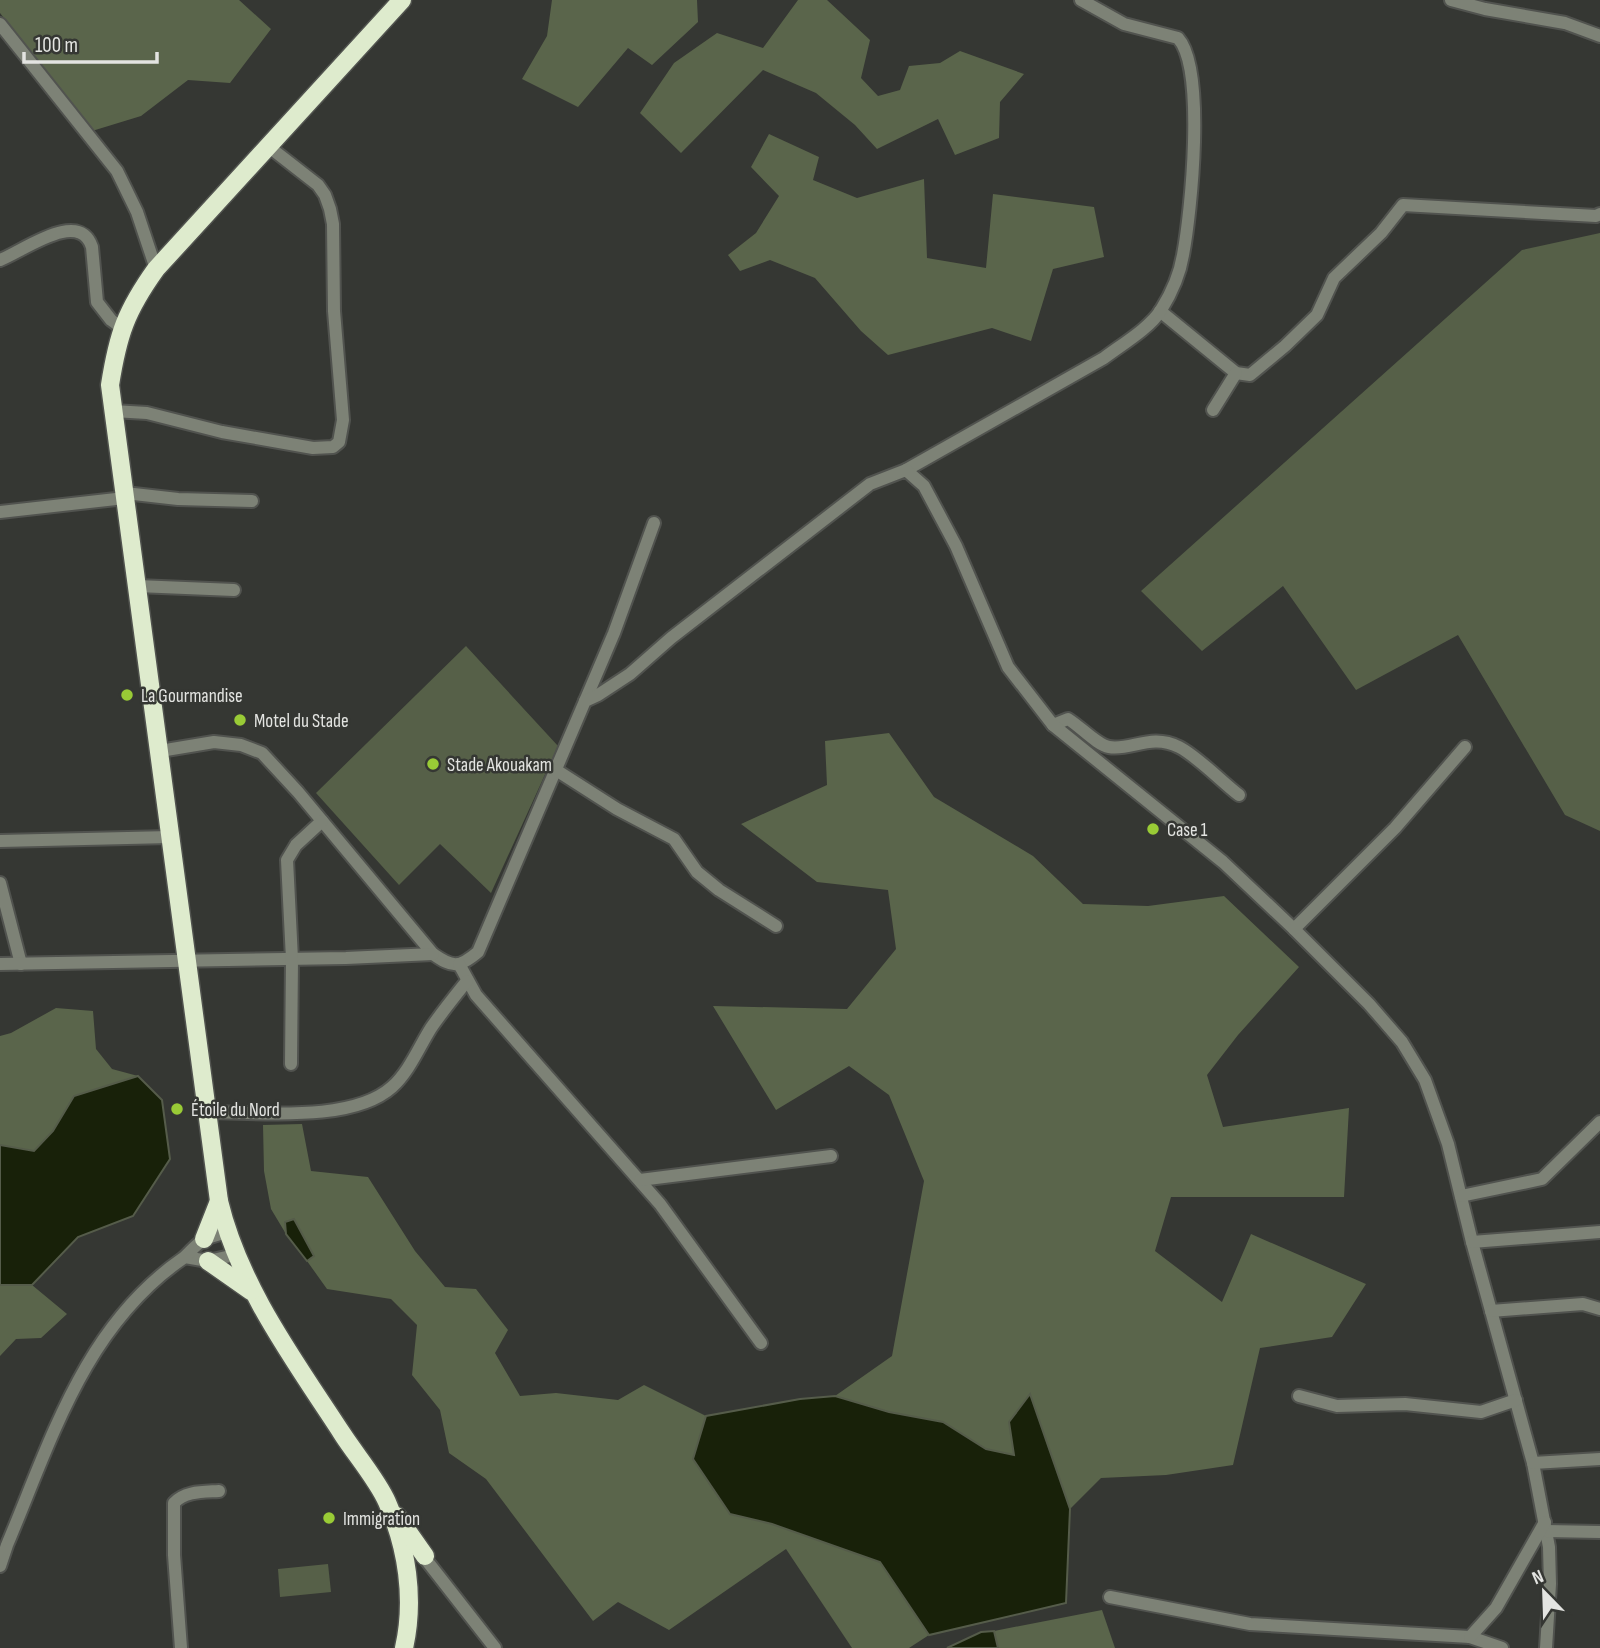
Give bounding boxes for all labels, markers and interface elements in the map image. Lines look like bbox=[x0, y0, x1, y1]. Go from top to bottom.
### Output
scale bar bbox=[24, 21, 158, 65]
text: 100 m bbox=[35, 33, 78, 58]
place label: La Gourmandise bbox=[141, 685, 243, 708]
marker: La Gourmandise bbox=[119, 687, 135, 703]
place label: Motel du Stade bbox=[254, 710, 349, 733]
marker: Motel du Stade bbox=[232, 712, 248, 728]
place label: Stade Akouakam bbox=[447, 754, 552, 777]
marker: Stade Akouakam bbox=[425, 756, 441, 772]
place label: Case 1 bbox=[1167, 819, 1208, 842]
marker: Case 1 bbox=[1145, 821, 1161, 837]
place label: Étoile du Nord bbox=[191, 1099, 280, 1122]
marker: Étoile du Nord bbox=[169, 1101, 185, 1117]
place label: Immigration bbox=[343, 1508, 420, 1531]
marker: Immigration bbox=[321, 1510, 337, 1526]
north arrow bbox=[1509, 1557, 1579, 1627]
text: N bbox=[1529, 1565, 1547, 1590]

